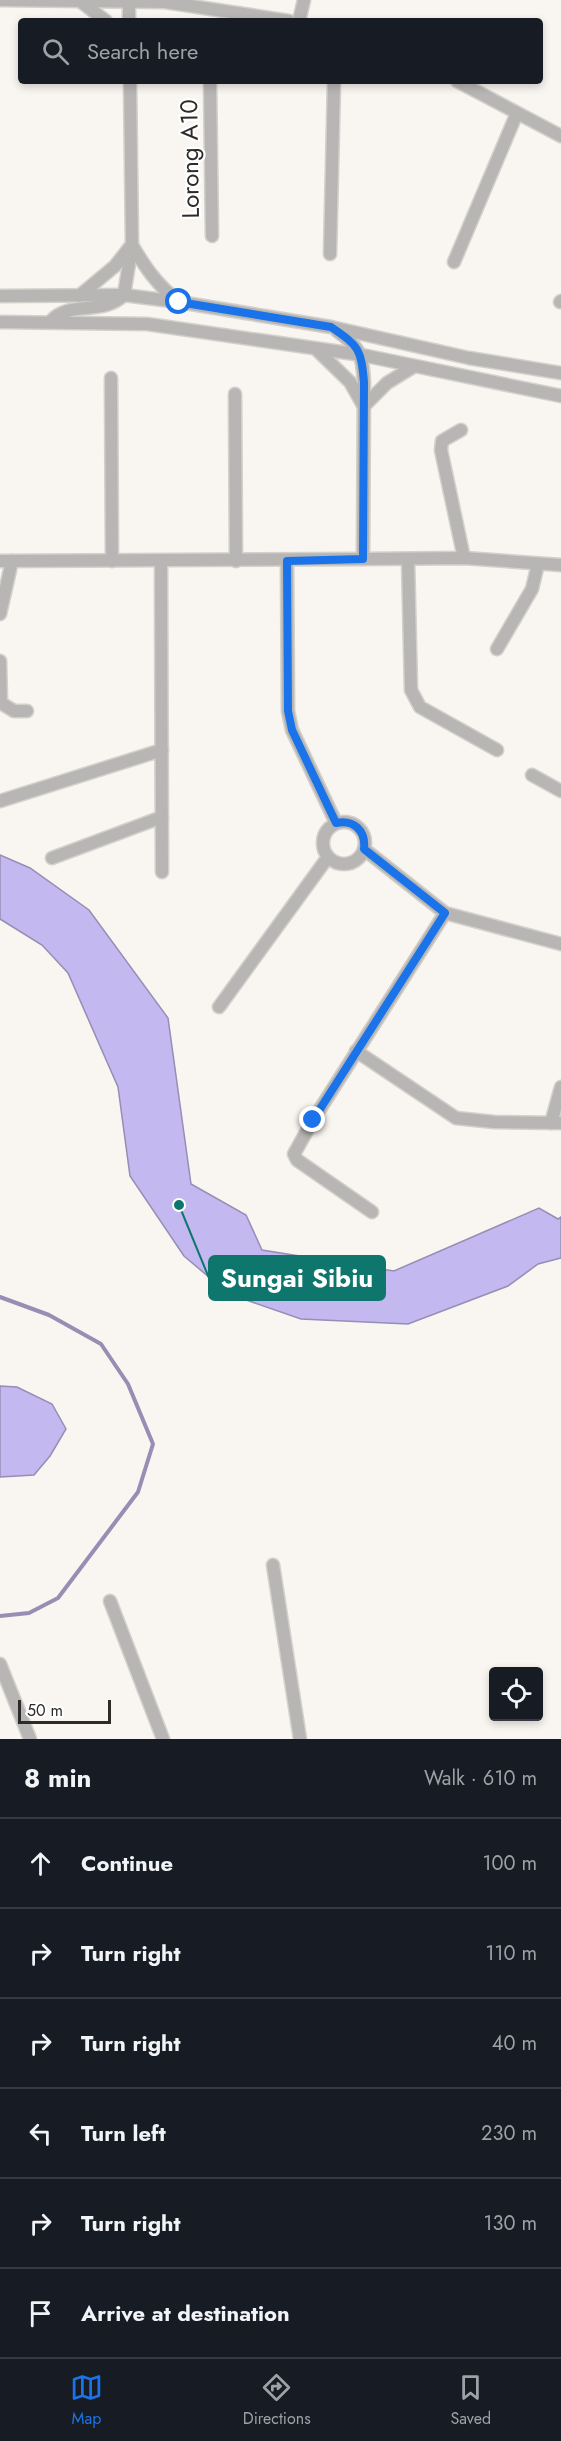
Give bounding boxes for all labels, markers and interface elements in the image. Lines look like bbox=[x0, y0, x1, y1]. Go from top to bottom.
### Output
search box bbox=[18, 18, 543, 84]
icon: search bbox=[39, 35, 72, 68]
text: Search here bbox=[87, 35, 198, 67]
street label: Lorong A10 bbox=[171, 99, 208, 219]
route start bbox=[165, 288, 191, 314]
route end bbox=[299, 1106, 325, 1132]
callout: Sungai Sibiu bbox=[209, 1256, 385, 1300]
text: Sungai Sibiu bbox=[221, 1259, 373, 1297]
map controls bbox=[489, 1667, 543, 1721]
button: locate bbox=[489, 1667, 543, 1721]
scale bar bbox=[18, 1697, 111, 1724]
text: 50 m bbox=[27, 1699, 63, 1722]
text: 8 min bbox=[24, 1759, 92, 1797]
text: Walk · 610 m bbox=[424, 1764, 537, 1793]
icon: ahead bbox=[24, 1847, 57, 1880]
text: Continue bbox=[81, 1847, 173, 1879]
text: 100 m bbox=[482, 1849, 537, 1878]
icon: right bbox=[24, 1937, 57, 1970]
text: Turn right bbox=[81, 1937, 181, 1969]
text: 110 m bbox=[485, 1939, 537, 1968]
icon: right bbox=[24, 2027, 57, 2060]
text: Turn right bbox=[81, 2027, 181, 2059]
text: 40 m bbox=[492, 2029, 537, 2058]
icon: left bbox=[24, 2117, 57, 2150]
text: Turn left bbox=[81, 2117, 166, 2149]
text: 230 m bbox=[481, 2119, 537, 2148]
icon: right bbox=[24, 2207, 57, 2240]
text: Turn right bbox=[81, 2207, 181, 2239]
text: 130 m bbox=[483, 2209, 537, 2238]
icon: arrive bbox=[24, 2297, 57, 2330]
text: Arrive at destination bbox=[81, 2297, 290, 2329]
tab: Map bbox=[70, 2371, 103, 2430]
tab: Directions bbox=[243, 2371, 311, 2430]
tab: Saved bbox=[450, 2371, 491, 2430]

